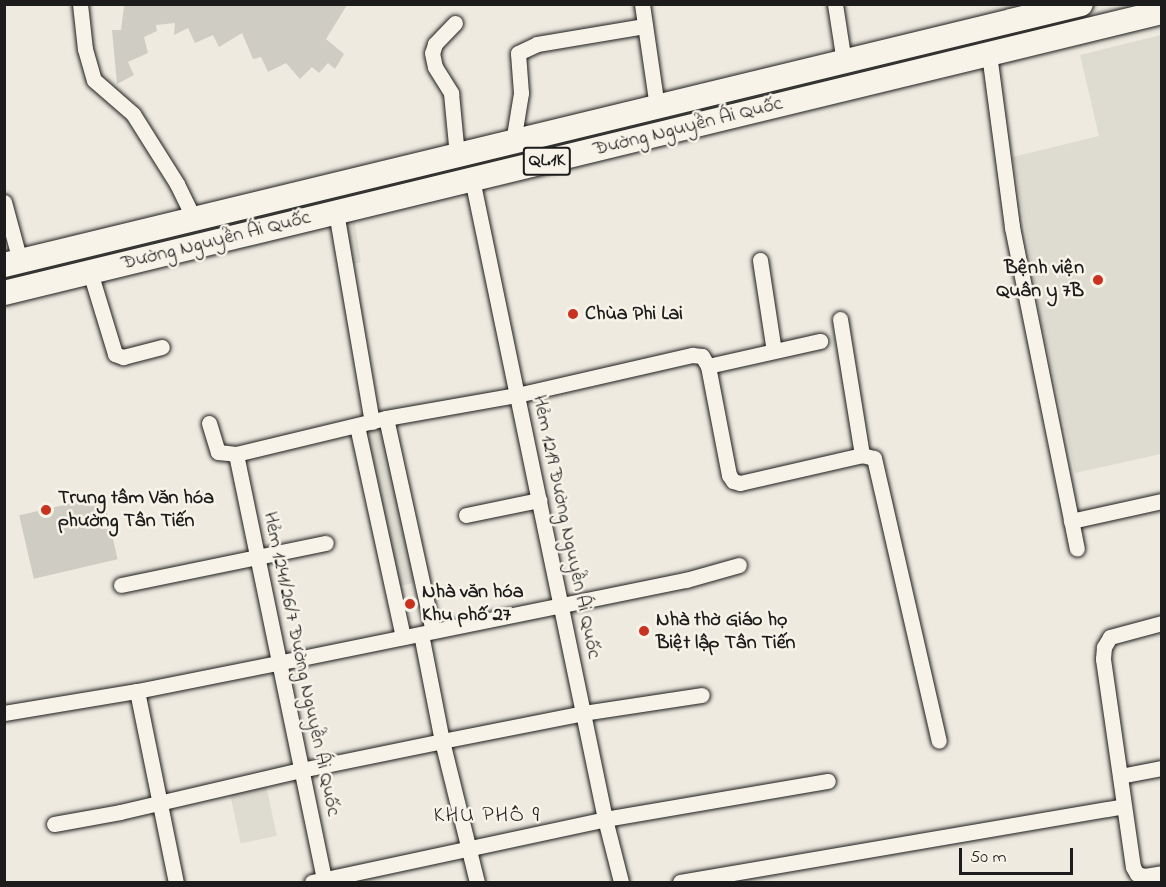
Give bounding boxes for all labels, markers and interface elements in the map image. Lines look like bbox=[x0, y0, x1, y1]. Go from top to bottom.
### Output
street label: Đường Nguyễn Ái Quốc bbox=[591, 92, 785, 162]
road number: QL.1K bbox=[522, 146, 572, 176]
street label: Đường Nguyễn Ái Quốc bbox=[119, 206, 313, 276]
place label: Bệnh viện Quân y 7B bbox=[996, 256, 1084, 303]
marker: Bệnh viện Quân y 7B bbox=[1089, 271, 1107, 289]
place label: Chùa Phi Lai bbox=[585, 302, 683, 326]
marker: Chùa Phi Lai bbox=[566, 307, 580, 321]
street label: Hẻm 1219 Đường Nguyễn Ái Quốc bbox=[526, 393, 606, 661]
place label: Trung tâm Văn hóa phường Tân Tiến bbox=[58, 486, 214, 533]
marker: Trung tâm Văn hóa phường Tân Tiến bbox=[39, 503, 53, 517]
street label: Hẻm 1241/26/7 Đường Nguyễn Ái Quốc bbox=[257, 510, 345, 818]
place label: Nhà văn hóa Khu phố 27 bbox=[422, 580, 524, 627]
marker: Nhà văn hóa Khu phố 27 bbox=[403, 597, 417, 611]
place label: Nhà thờ Giáo họ Biệt lập Tân Tiến bbox=[656, 608, 795, 655]
marker: Nhà thờ Giáo họ Biệt lập Tân Tiến bbox=[637, 624, 651, 638]
district label: KHU PHỐ 9 bbox=[433, 804, 541, 830]
scale bar bbox=[962, 836, 1076, 874]
text: 50 m bbox=[970, 845, 1007, 871]

